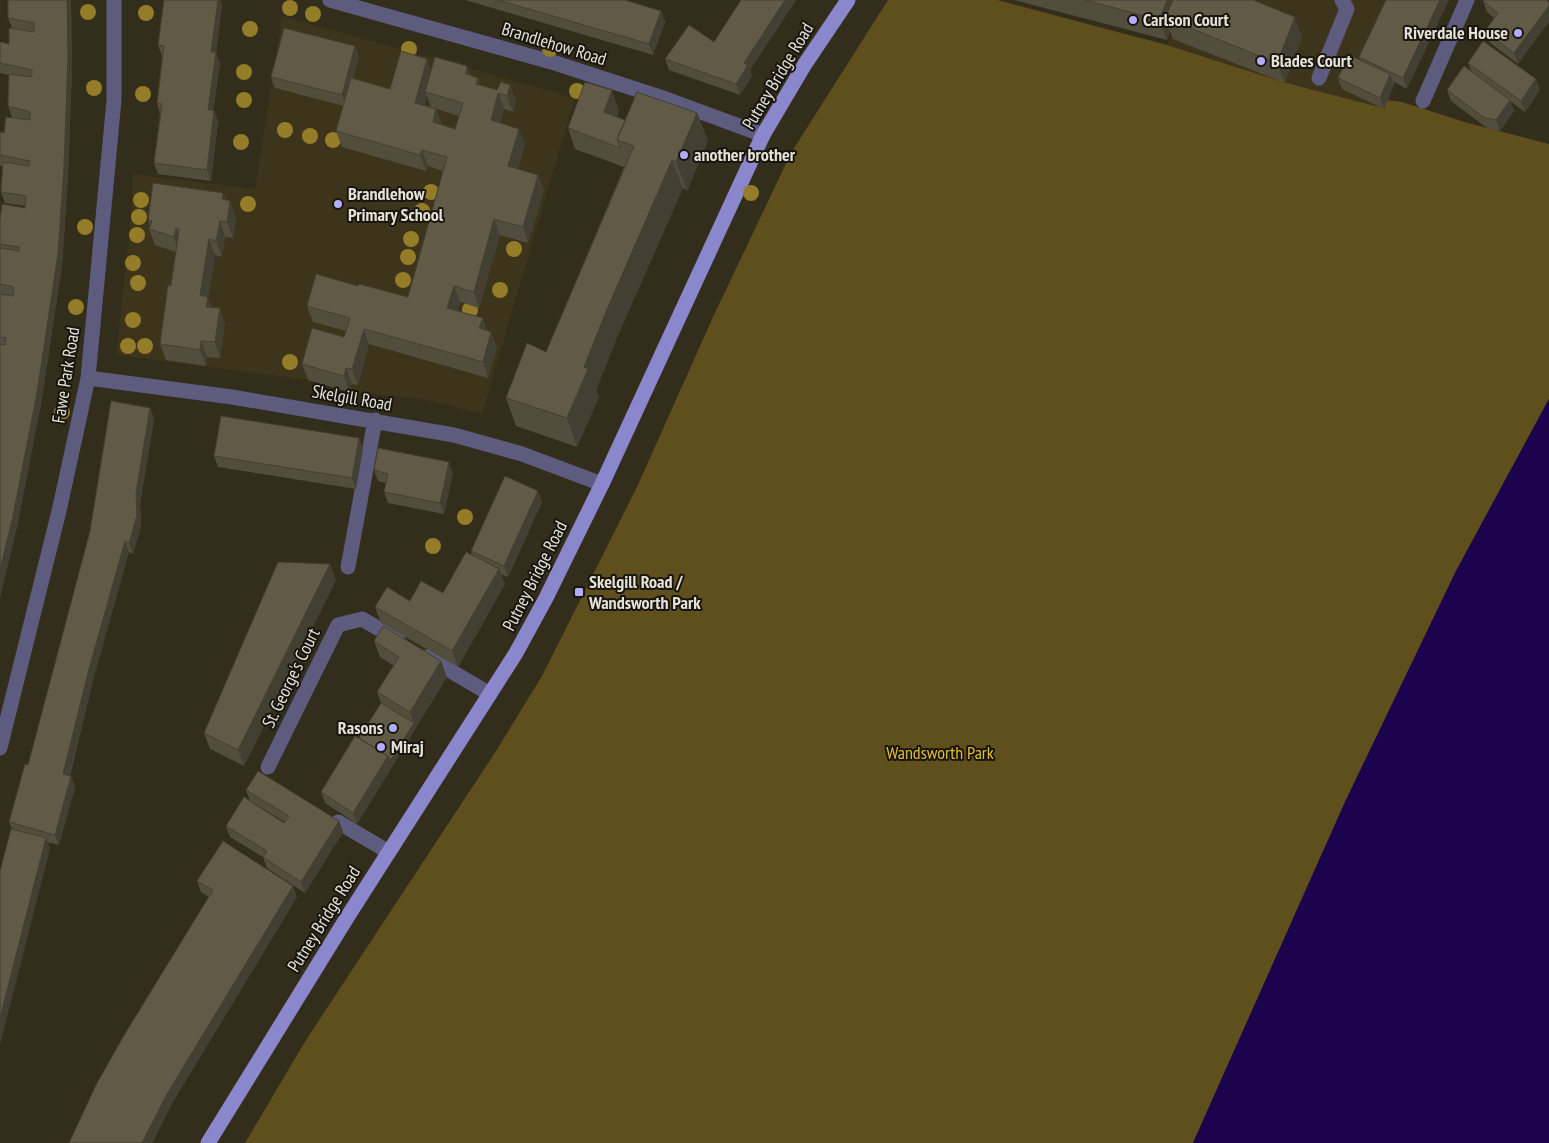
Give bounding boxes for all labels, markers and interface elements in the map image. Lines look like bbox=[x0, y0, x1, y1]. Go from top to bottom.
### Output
place label: Carlson Court bbox=[1143, 8, 1229, 31]
marker: Carlson Court bbox=[1127, 14, 1139, 26]
street label: Brandlehow Road bbox=[499, 17, 609, 70]
street label: Putney Bridge Road bbox=[737, 18, 818, 133]
place label: Riverdale House bbox=[1404, 21, 1508, 44]
marker: Riverdale House bbox=[1512, 27, 1524, 39]
place label: Blades Court bbox=[1271, 49, 1353, 72]
marker: Blades Court bbox=[1255, 55, 1267, 67]
place label: another brother bbox=[694, 143, 796, 166]
marker: another brother bbox=[678, 149, 690, 161]
place label: Brandlehow Primary School bbox=[348, 182, 444, 226]
marker: Brandlehow Primary School bbox=[332, 198, 344, 210]
street label: Fawe Park Road bbox=[47, 325, 84, 425]
street label: Skelgill Road bbox=[310, 379, 394, 416]
street label: Putney Bridge Road bbox=[497, 517, 572, 635]
place label: Skelgill Road / Wandsworth Park bbox=[588, 570, 701, 614]
marker: Skelgill Road / Wandsworth Park bbox=[573, 586, 585, 598]
street label: St. George's Court bbox=[257, 624, 325, 731]
place label: Rasons bbox=[338, 716, 383, 739]
marker: Rasons bbox=[387, 722, 399, 734]
place label: Miraj bbox=[391, 735, 424, 758]
marker: Miraj bbox=[375, 741, 387, 753]
park label: Wandsworth Park bbox=[886, 741, 994, 764]
street label: Putney Bridge Road bbox=[282, 862, 365, 976]

